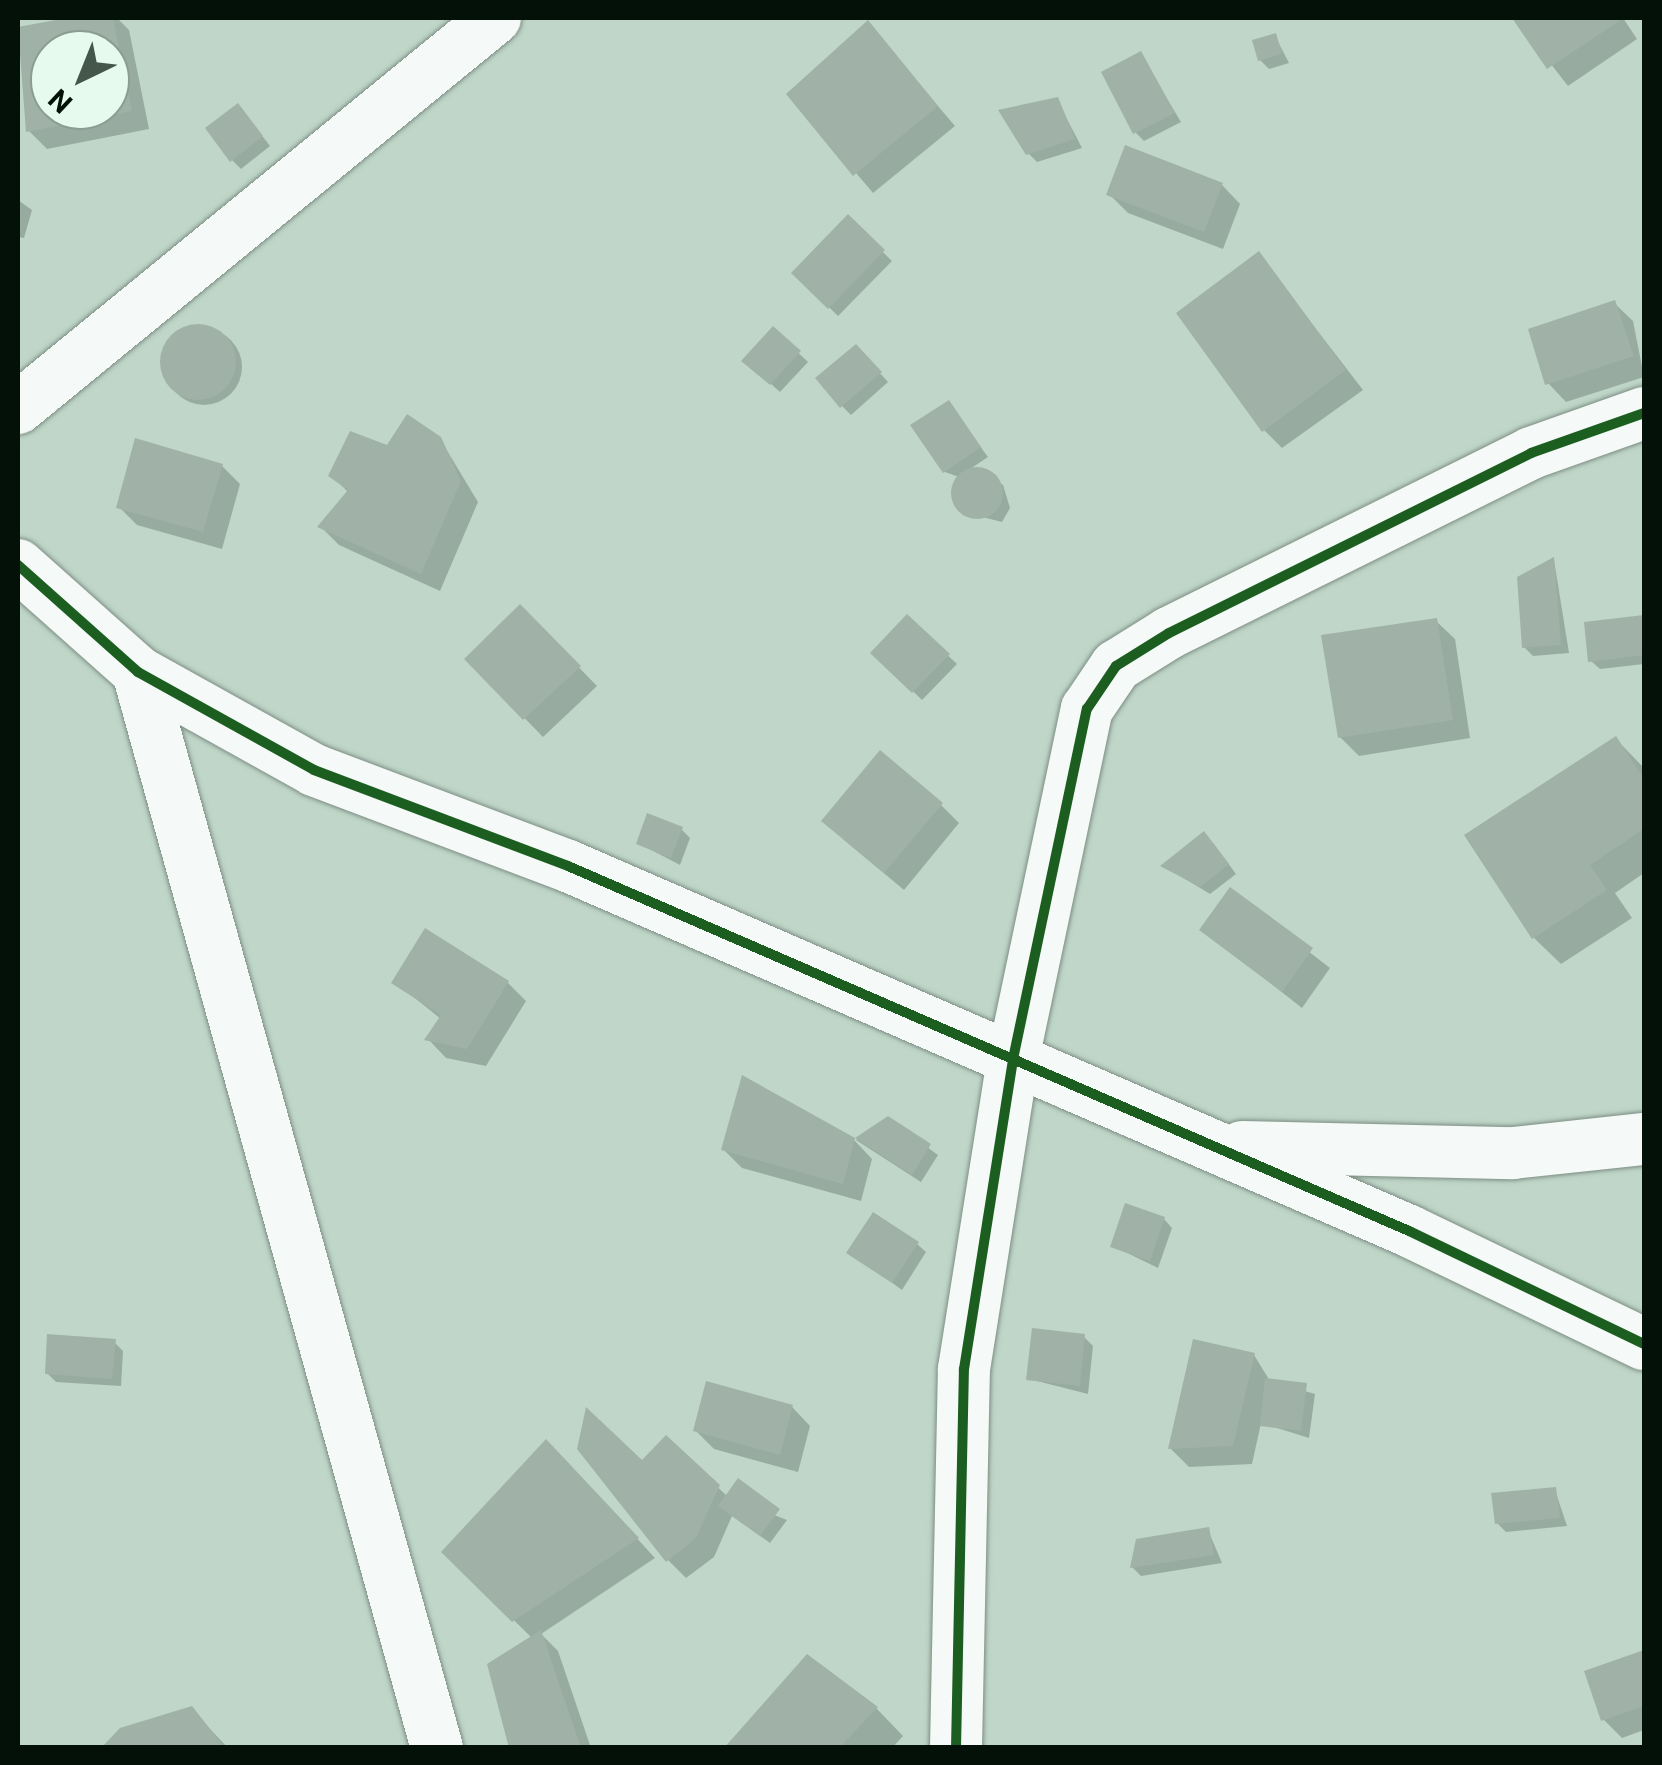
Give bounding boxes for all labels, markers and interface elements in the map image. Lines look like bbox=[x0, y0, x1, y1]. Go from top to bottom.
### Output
north arrow bbox=[30, 30, 130, 130]
text: N bbox=[42, 82, 79, 120]

